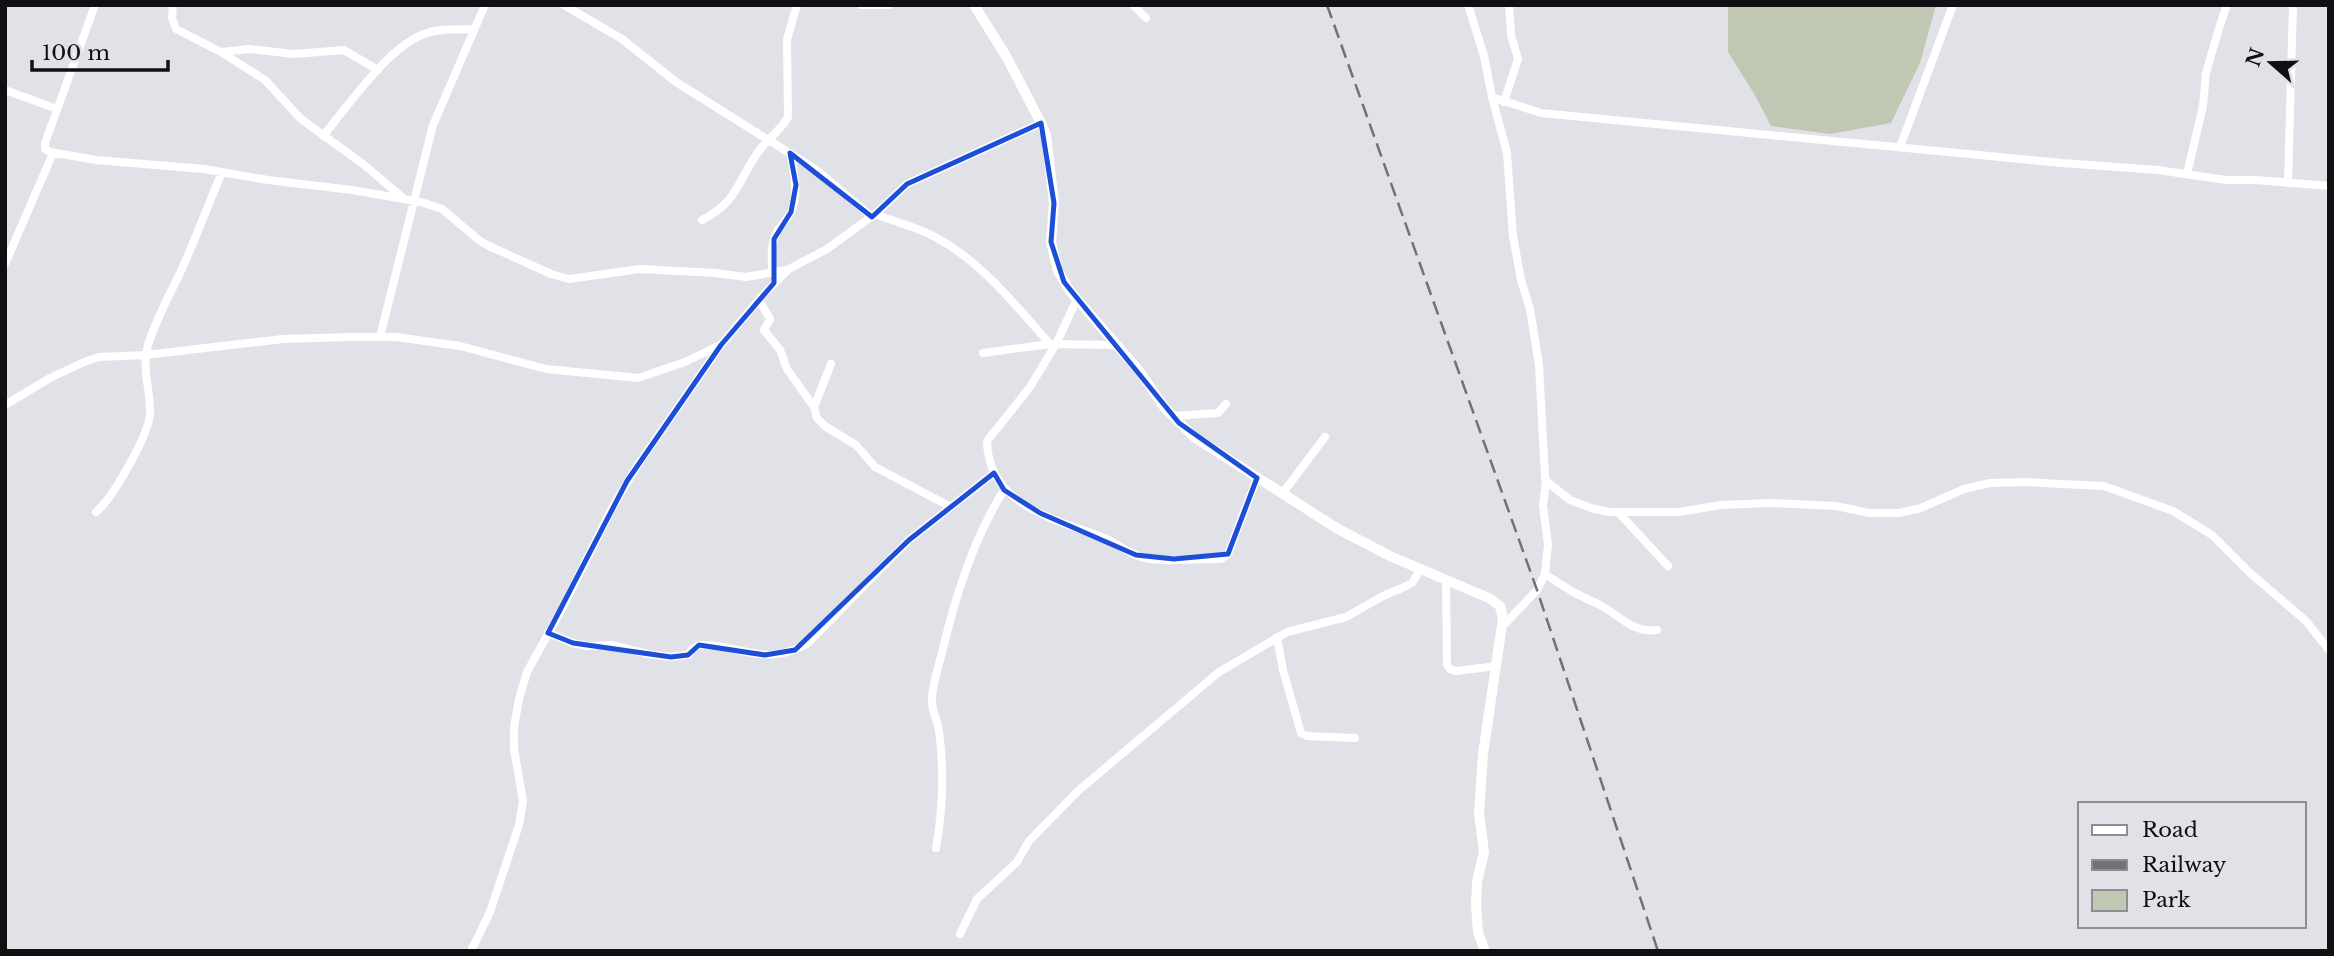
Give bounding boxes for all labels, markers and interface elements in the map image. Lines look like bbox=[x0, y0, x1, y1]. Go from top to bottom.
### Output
scale bar bbox=[32, 28, 168, 72]
north arrow bbox=[2236, 28, 2306, 98]
text: 100 m bbox=[42, 40, 110, 66]
text: N bbox=[2242, 45, 2269, 70]
legend bbox=[2078, 802, 2306, 928]
text: Road bbox=[2142, 817, 2198, 843]
text: Railway bbox=[2142, 852, 2227, 878]
text: Park bbox=[2142, 887, 2191, 913]

